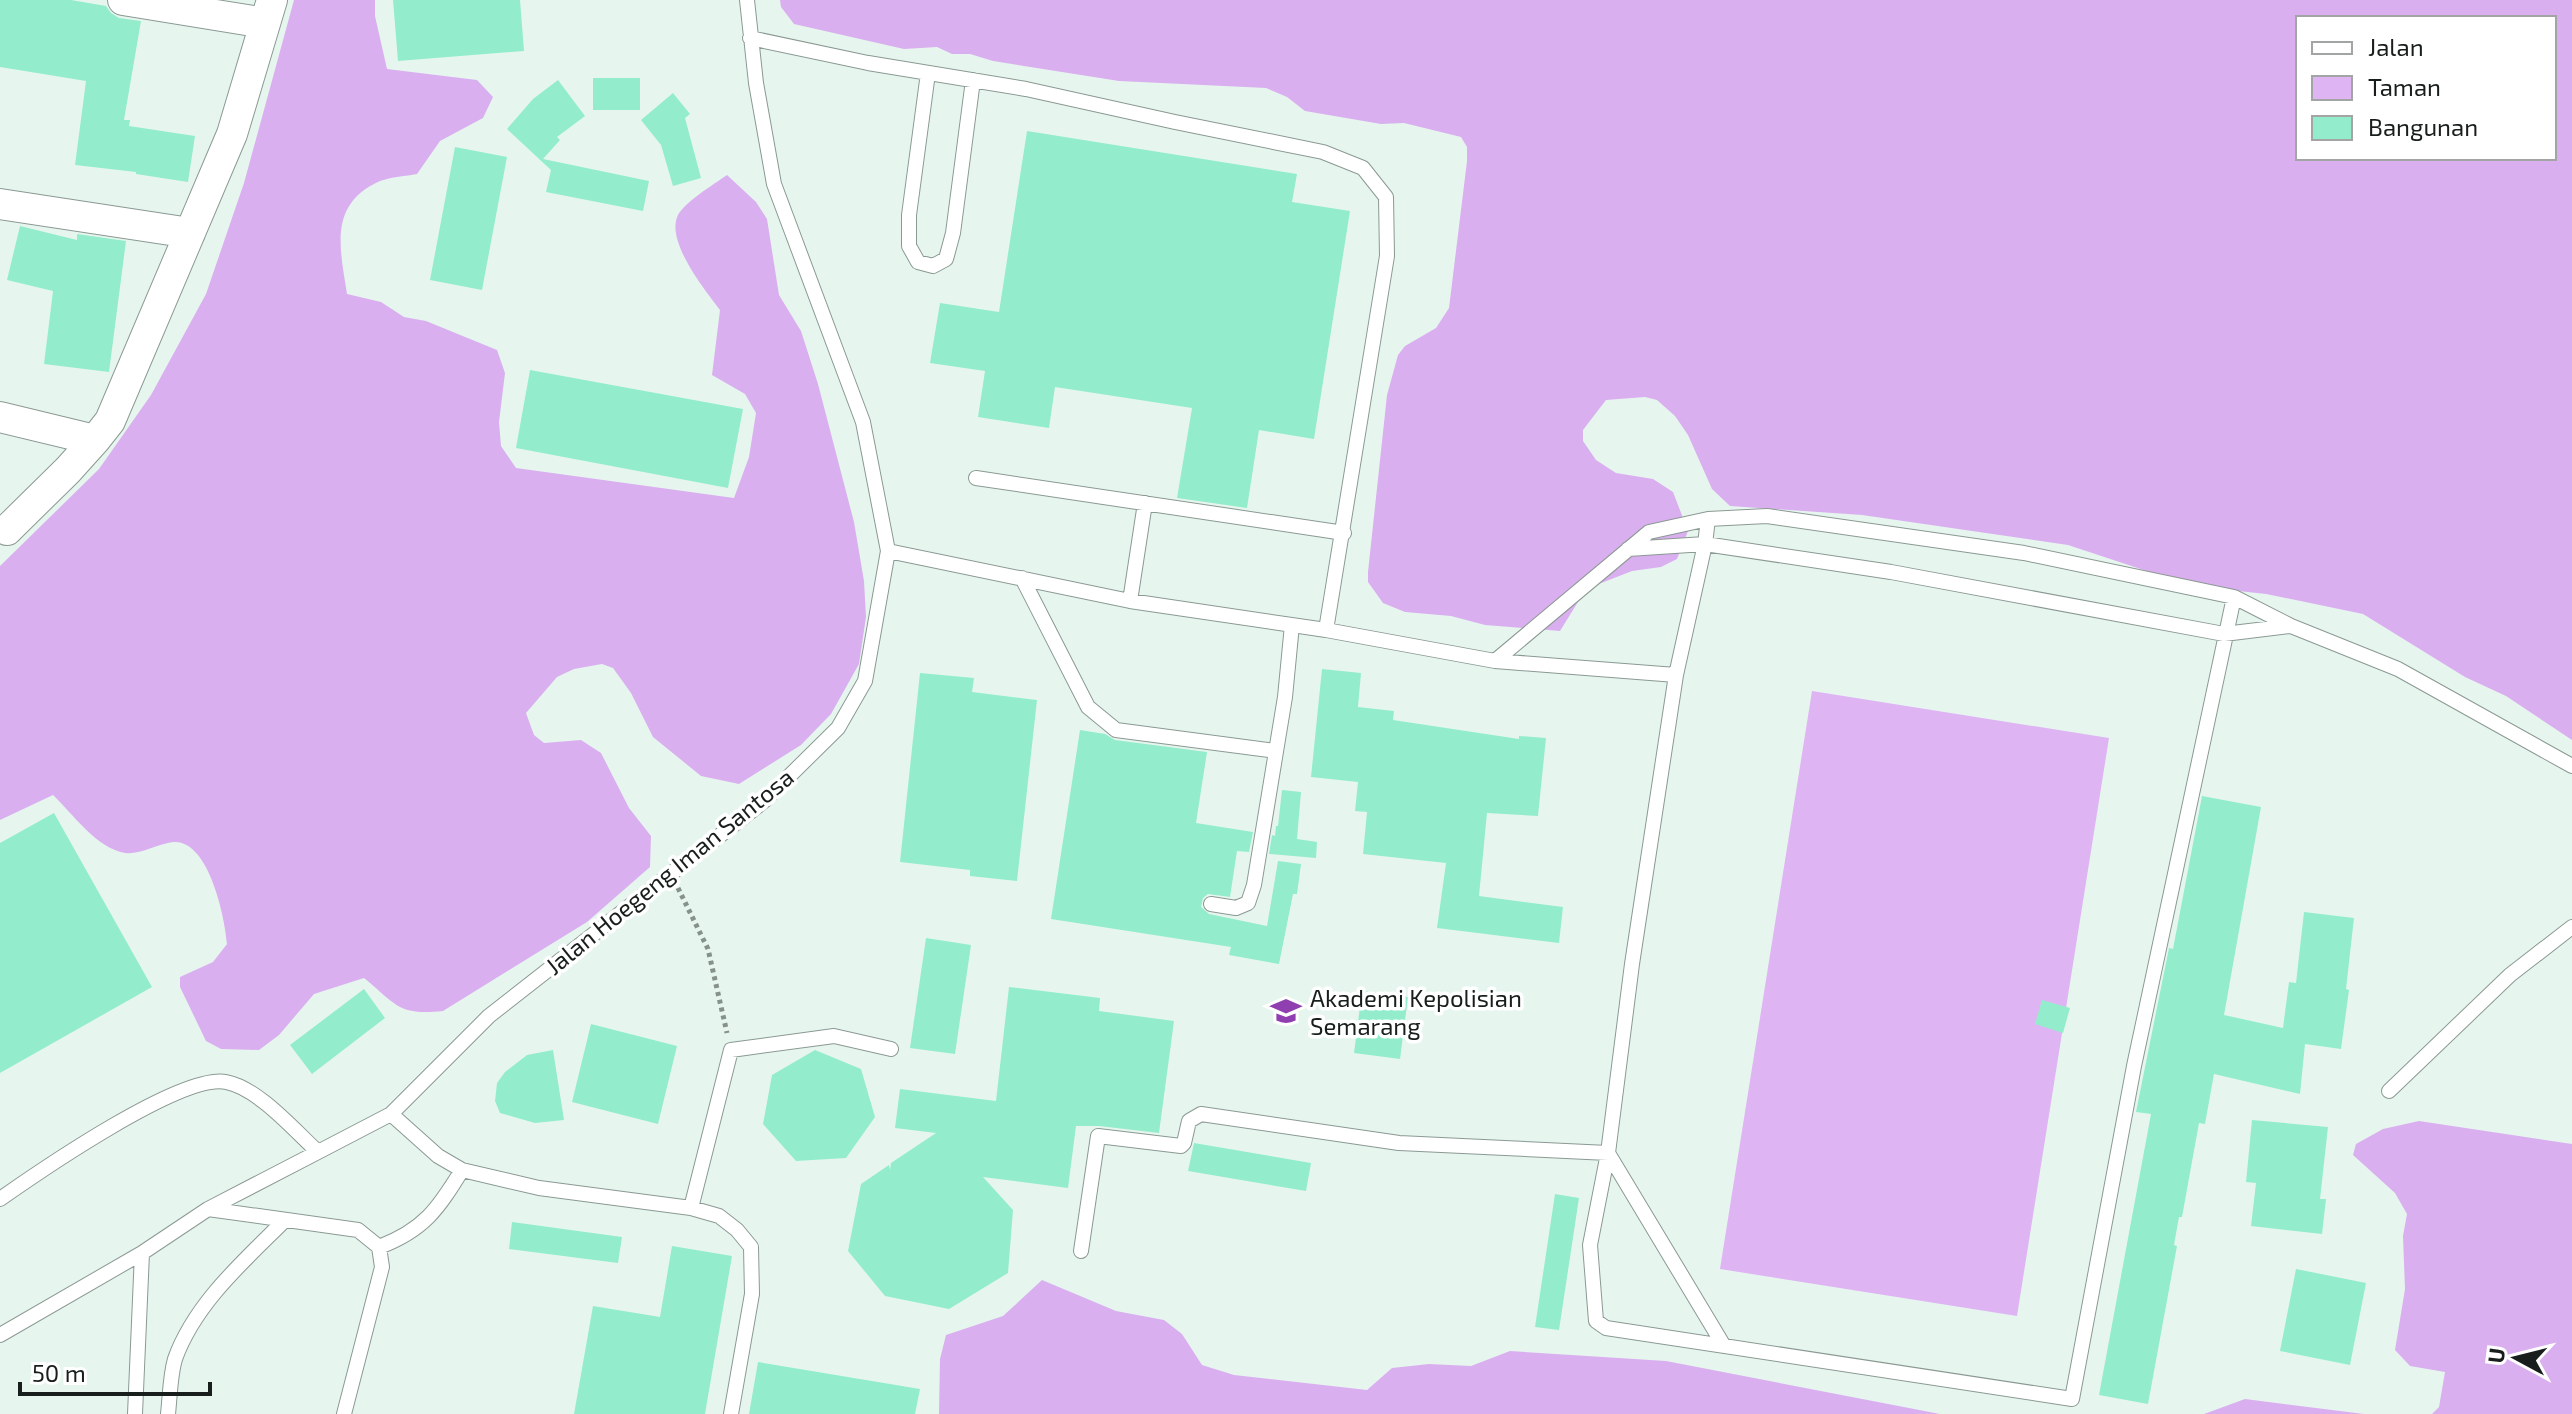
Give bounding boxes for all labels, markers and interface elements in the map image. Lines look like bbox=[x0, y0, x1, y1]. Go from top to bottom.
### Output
legend bbox=[2296, 16, 2556, 160]
text: Jalan bbox=[2368, 32, 2424, 61]
text: Taman bbox=[2368, 72, 2441, 101]
text: Bangunan bbox=[2368, 112, 2478, 141]
street label: Jalan Hoegeng Iman Santosa bbox=[539, 762, 799, 980]
place label: Akademi Kepolisian Semarang bbox=[1310, 983, 1522, 1040]
school or university icon: Akademi Kepolisian Semarang bbox=[1269, 994, 1303, 1028]
north arrow bbox=[2476, 1318, 2556, 1398]
scale bar bbox=[20, 1346, 210, 1396]
text: U bbox=[2481, 1346, 2509, 1365]
text: 50 m bbox=[32, 1358, 86, 1387]

